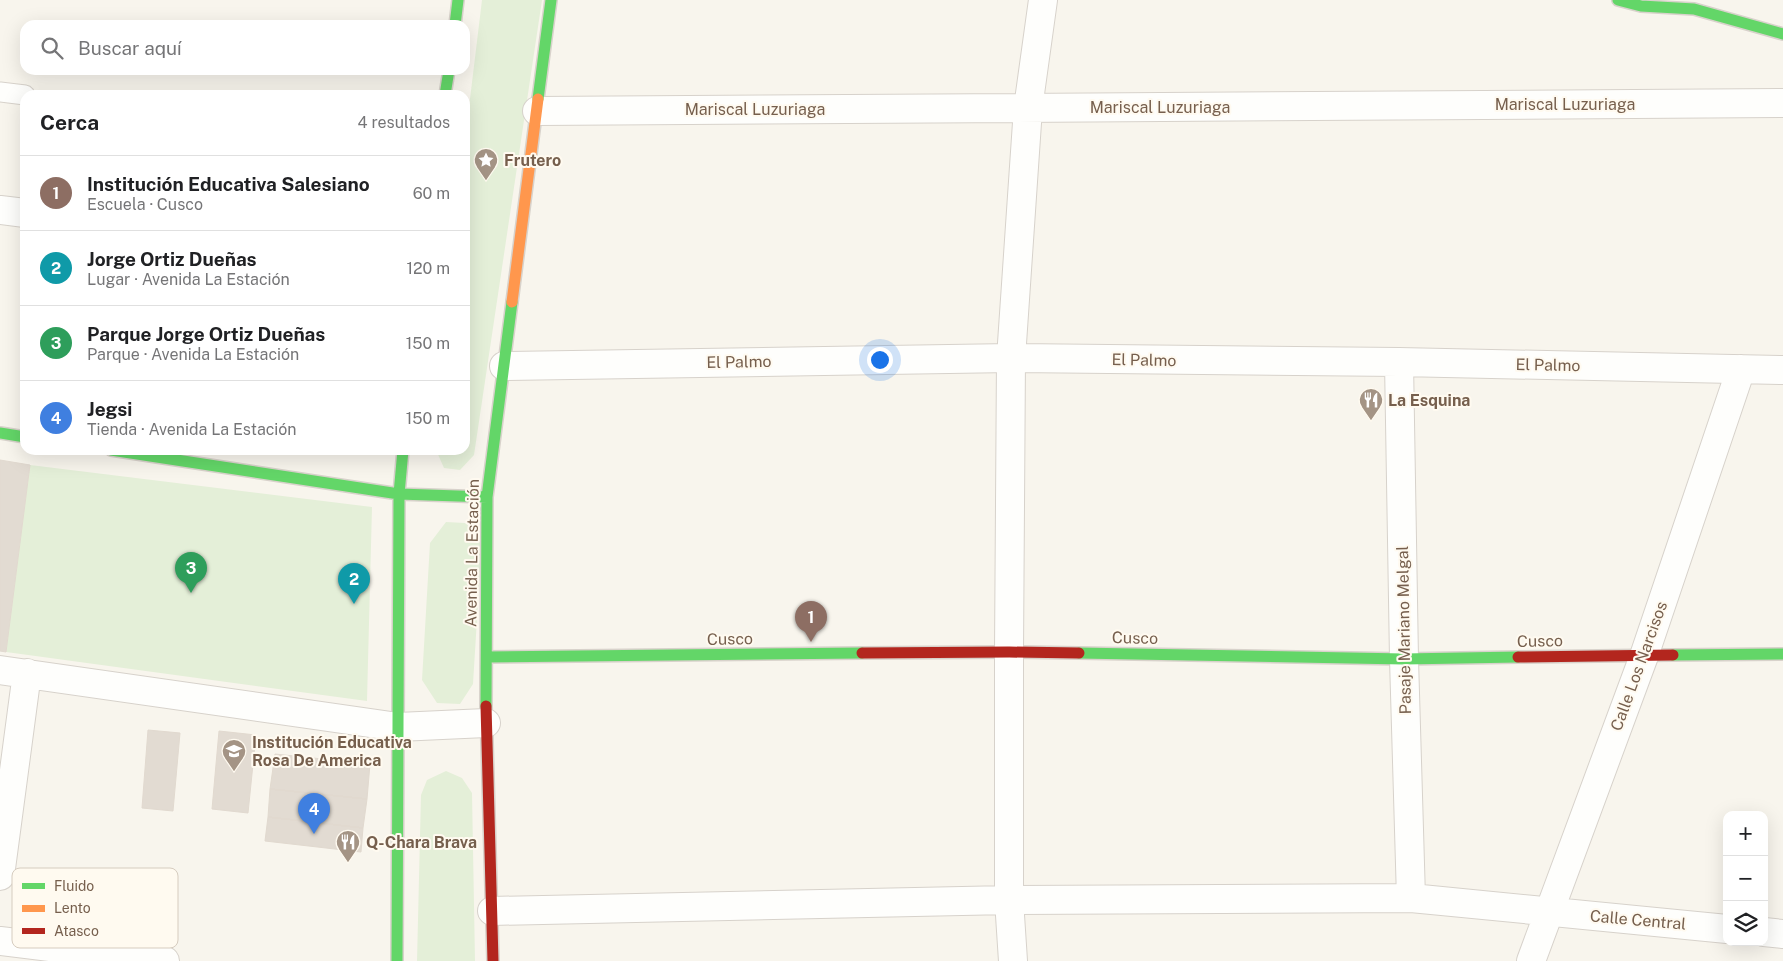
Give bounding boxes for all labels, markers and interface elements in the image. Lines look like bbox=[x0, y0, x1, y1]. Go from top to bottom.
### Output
search box bbox=[20, 20, 470, 75]
icon: search bbox=[38, 34, 66, 62]
text: Buscar aquí bbox=[78, 37, 182, 59]
street label: Mariscal Luzuriaga bbox=[1495, 95, 1635, 114]
street label: Mariscal Luzuriaga bbox=[1090, 98, 1230, 117]
street label: Mariscal Luzuriaga bbox=[685, 100, 825, 119]
text: Cerca bbox=[40, 110, 99, 135]
text: 4 resultados bbox=[358, 113, 450, 132]
place icon: Frutero bbox=[473, 147, 499, 181]
place label: Frutero bbox=[504, 151, 561, 170]
text: Institución Educativa Salesiano bbox=[87, 173, 370, 195]
text: 1 bbox=[53, 184, 59, 203]
text: 60 m bbox=[413, 184, 450, 203]
text: Escuela · Cusco bbox=[87, 195, 203, 214]
text: Jorge Ortiz Dueñas bbox=[87, 248, 257, 270]
text: 2 bbox=[51, 259, 61, 278]
text: 120 m bbox=[406, 259, 450, 278]
text: Lugar · Avenida La Estación bbox=[87, 270, 290, 289]
text: Parque Jorge Ortiz Dueñas bbox=[87, 323, 325, 345]
text: 3 bbox=[51, 334, 61, 353]
text: 150 m bbox=[406, 334, 450, 353]
text: Parque · Avenida La Estación bbox=[87, 345, 299, 364]
your location bbox=[867, 347, 893, 373]
street label: El Palmo bbox=[1111, 350, 1177, 370]
street label: El Palmo bbox=[706, 352, 772, 372]
street label: El Palmo bbox=[1515, 355, 1581, 375]
restaurant icon: La Esquina bbox=[1358, 387, 1384, 421]
place label: La Esquina bbox=[1388, 391, 1470, 410]
text: Jegsi bbox=[87, 398, 132, 420]
text: 4 bbox=[51, 409, 61, 428]
text: 150 m bbox=[406, 409, 450, 428]
text: Tienda · Avenida La Estación bbox=[87, 420, 297, 439]
street label: Avenida La Estación bbox=[461, 479, 483, 627]
street label: Pasaje Mariano Melgal bbox=[1393, 545, 1415, 714]
pin: 3 bbox=[175, 552, 207, 593]
pin: 2 bbox=[338, 563, 370, 604]
street label: Calle Los Narcisos bbox=[1607, 599, 1671, 733]
pin: 1 bbox=[795, 601, 827, 642]
street label: Cusco bbox=[1112, 628, 1158, 648]
street label: Cusco bbox=[707, 629, 753, 649]
street label: Cusco bbox=[1517, 631, 1563, 651]
place label: Institución Educativa Rosa De America bbox=[252, 733, 412, 770]
school or university icon: Institución Educativa Rosa De America bbox=[221, 738, 247, 772]
pin: 4 bbox=[298, 793, 330, 834]
map controls bbox=[1723, 811, 1768, 946]
button: + bbox=[1723, 811, 1768, 856]
restaurant icon: Q-Chara Brava bbox=[335, 829, 361, 863]
place label: Q-Chara Brava bbox=[366, 833, 477, 852]
button: − bbox=[1723, 856, 1768, 901]
legend bbox=[12, 868, 178, 948]
text: Fluido bbox=[54, 878, 94, 894]
text: Lento bbox=[54, 900, 91, 916]
button: layers bbox=[1723, 901, 1768, 946]
street label: Calle Central bbox=[1589, 906, 1687, 934]
text: Atasco bbox=[54, 923, 99, 939]

